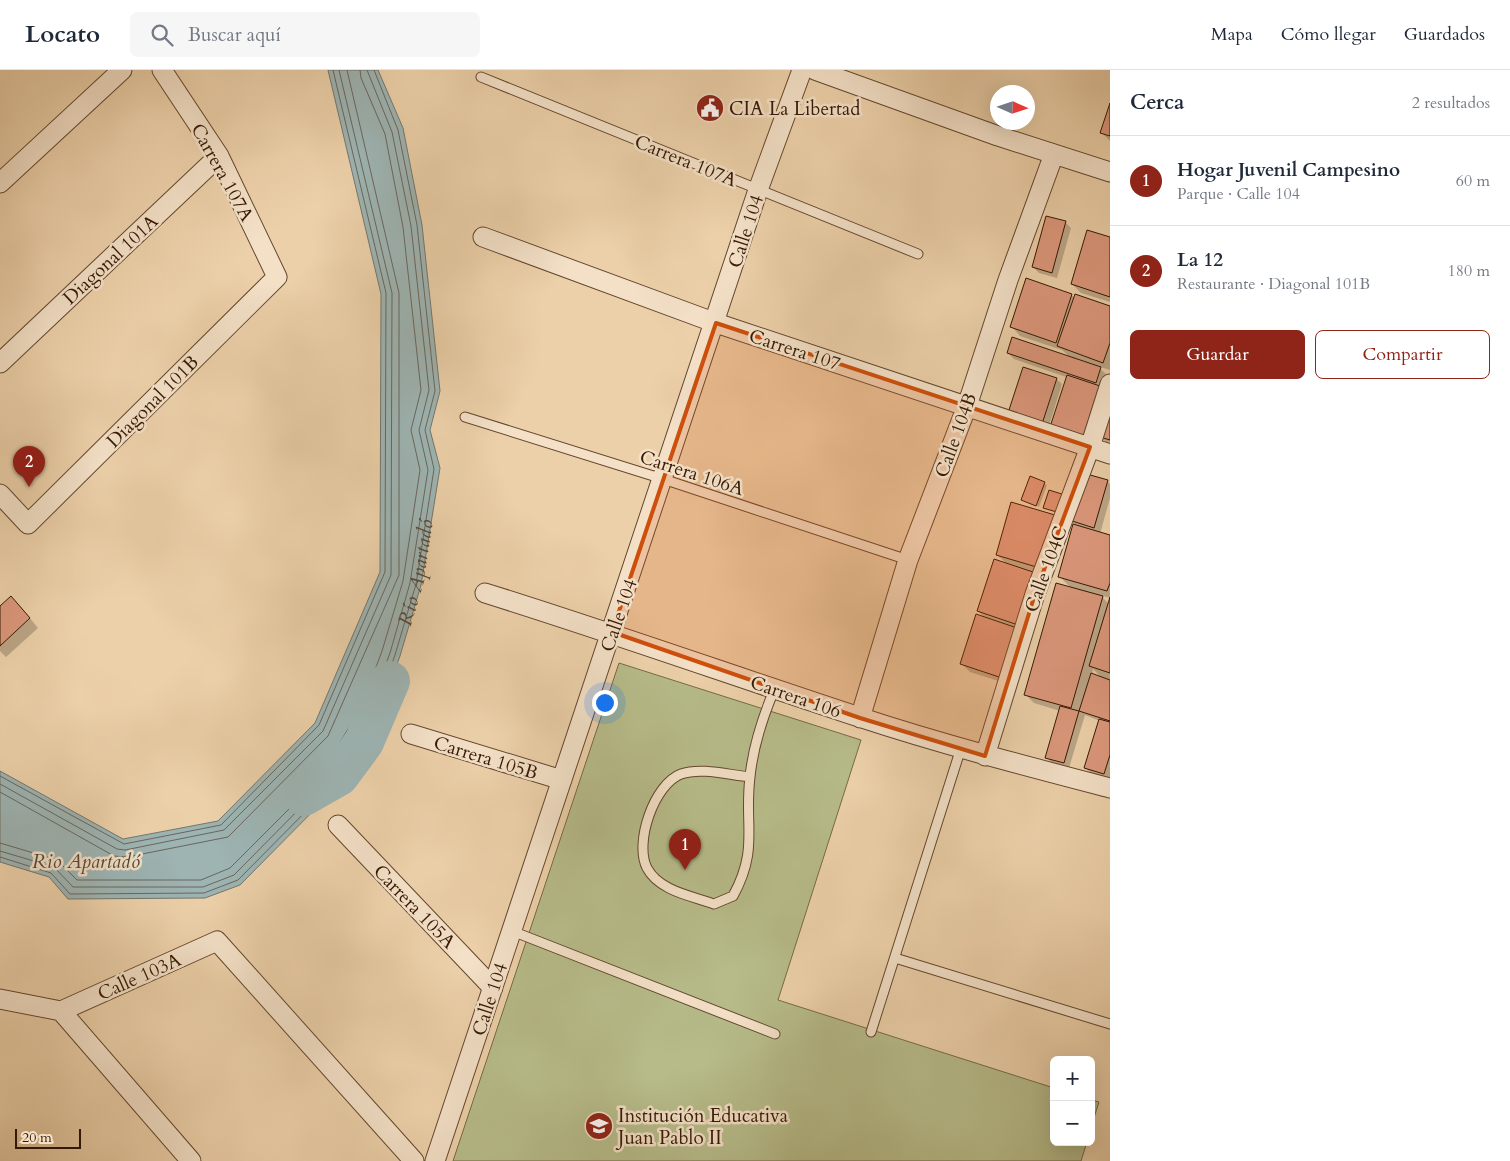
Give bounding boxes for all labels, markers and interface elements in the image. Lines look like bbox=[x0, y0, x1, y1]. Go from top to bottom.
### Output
search box bbox=[130, 12, 480, 57]
text: Locato bbox=[25, 18, 100, 51]
icon: search bbox=[148, 21, 176, 49]
text: Buscar aquí bbox=[188, 22, 281, 48]
text: Mapa bbox=[1211, 22, 1253, 47]
text: Cómo llegar bbox=[1281, 22, 1376, 47]
text: Guardados bbox=[1404, 22, 1485, 47]
north arrow bbox=[990, 85, 1035, 130]
text: Cerca bbox=[1130, 88, 1184, 117]
text: 2 resultados bbox=[1412, 92, 1490, 114]
public building icon: CIA La Libertad bbox=[695, 93, 725, 123]
place label: CIA La Libertad bbox=[729, 96, 860, 122]
street label: Carrera 107A bbox=[185, 119, 260, 227]
street label: Carrera 107A bbox=[631, 129, 741, 193]
text: Hogar Juvenil Campesino bbox=[1177, 157, 1400, 183]
text: 1 bbox=[1142, 170, 1150, 192]
text: 60 m bbox=[1456, 170, 1490, 192]
text: Parque · Calle 104 bbox=[1177, 183, 1300, 205]
street label: Calle 104 bbox=[722, 191, 770, 271]
street label: Diagonal 101A bbox=[57, 208, 164, 311]
text: La 12 bbox=[1177, 247, 1223, 273]
text: 2 bbox=[1142, 260, 1150, 282]
text: 180 m bbox=[1448, 260, 1490, 282]
text: Restaurante · Diagonal 101B bbox=[1177, 273, 1370, 295]
street label: Carrera 107 bbox=[746, 323, 844, 377]
button: Guardar bbox=[1130, 330, 1305, 379]
button: Compartir bbox=[1315, 330, 1490, 379]
street label: Diagonal 101B bbox=[101, 350, 205, 454]
street label: Calle 104B bbox=[929, 389, 983, 481]
street label: Carrera 106A bbox=[636, 444, 748, 502]
pin: 2 bbox=[13, 446, 45, 487]
water label: Río Apartadó bbox=[391, 517, 440, 629]
street label: Calle 104C bbox=[1018, 523, 1074, 616]
street label: Calle 104 bbox=[594, 575, 644, 655]
street label: Carrera 106 bbox=[747, 669, 845, 725]
your location bbox=[592, 690, 618, 716]
street label: Carrera 105B bbox=[430, 730, 541, 786]
pin: 1 bbox=[669, 829, 701, 870]
water label: Rio Apartadó bbox=[32, 848, 141, 875]
street label: Carrera 105A bbox=[367, 859, 462, 955]
street label: Calle 103A bbox=[94, 947, 186, 1007]
street label: Calle 104 bbox=[466, 959, 514, 1039]
map controls bbox=[1050, 1056, 1095, 1146]
button: + bbox=[1050, 1056, 1095, 1101]
button: − bbox=[1050, 1101, 1095, 1146]
place label: Institución Educativa Juan Pablo II bbox=[615, 1103, 788, 1151]
school or university icon: Institución Educativa Juan Pablo II bbox=[584, 1111, 614, 1141]
scale bar bbox=[15, 1126, 81, 1149]
text: 20 m bbox=[22, 1128, 52, 1147]

